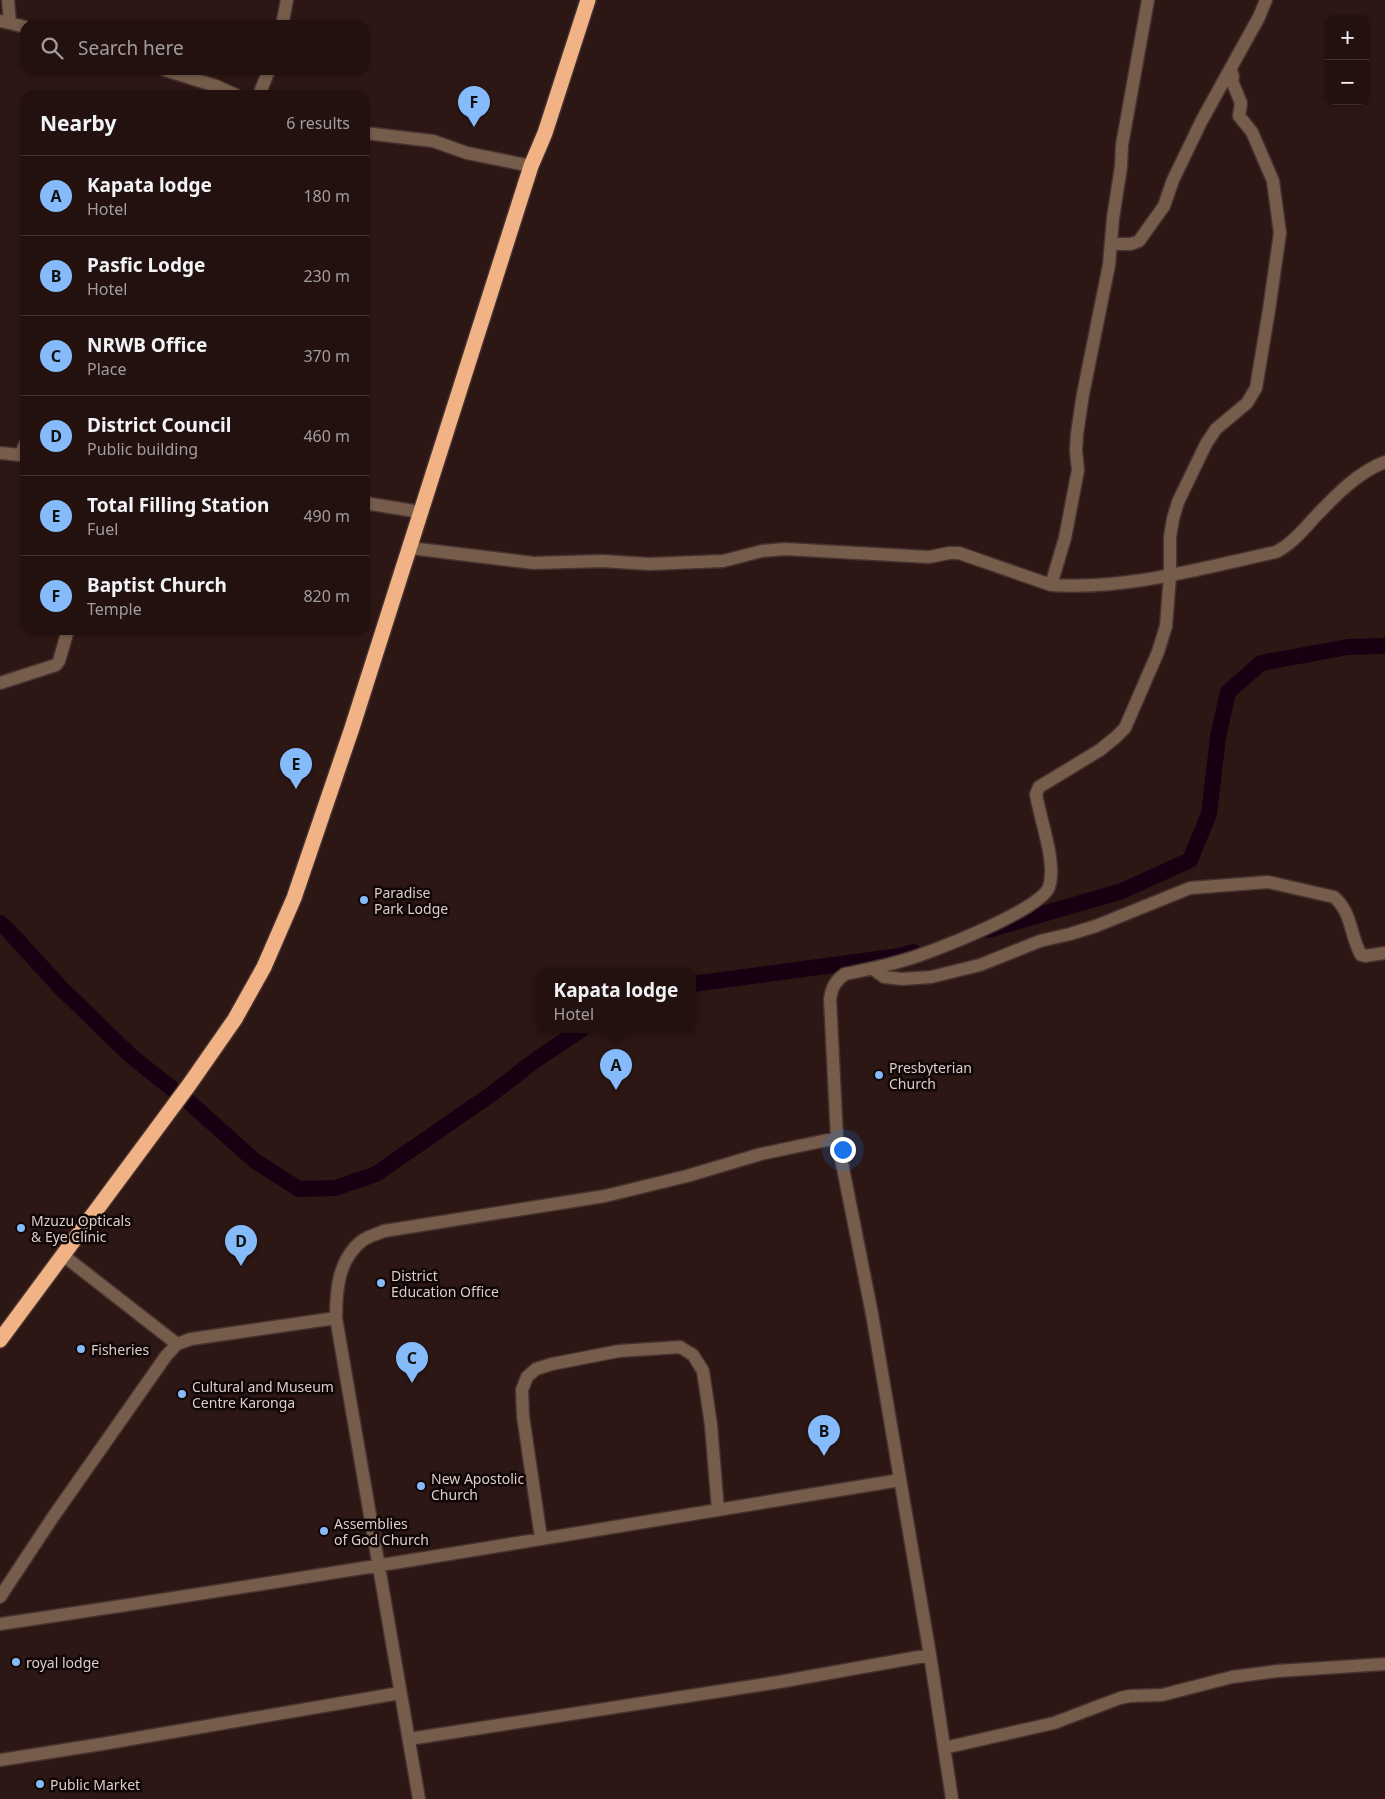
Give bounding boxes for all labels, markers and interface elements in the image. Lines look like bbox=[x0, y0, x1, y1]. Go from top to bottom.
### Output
map controls bbox=[1325, 15, 1370, 105]
button: + bbox=[1325, 15, 1370, 60]
search box bbox=[20, 20, 370, 75]
icon: search bbox=[38, 34, 66, 62]
text: Search here bbox=[78, 35, 184, 61]
button: − bbox=[1325, 60, 1370, 105]
pin: F bbox=[458, 86, 490, 127]
text: Nearby bbox=[40, 109, 116, 137]
text: 6 results bbox=[286, 112, 350, 134]
text: Kapata lodge bbox=[87, 172, 212, 198]
text: A bbox=[50, 185, 62, 207]
text: 180 m bbox=[303, 185, 350, 207]
text: Hotel bbox=[87, 198, 127, 220]
text: Pasfic Lodge bbox=[87, 252, 205, 278]
text: B bbox=[51, 265, 61, 287]
text: 230 m bbox=[303, 265, 350, 287]
text: Hotel bbox=[87, 278, 127, 300]
text: NRWB Office bbox=[87, 332, 207, 358]
text: C bbox=[51, 345, 61, 367]
text: 370 m bbox=[303, 345, 350, 367]
text: Place bbox=[87, 358, 127, 380]
text: District Council bbox=[87, 412, 231, 438]
text: D bbox=[50, 425, 62, 447]
text: 460 m bbox=[303, 425, 350, 447]
text: Public building bbox=[87, 438, 198, 460]
text: Total Filling Station bbox=[87, 492, 269, 518]
text: E bbox=[52, 505, 60, 527]
text: 490 m bbox=[303, 505, 350, 527]
text: Fuel bbox=[87, 518, 118, 540]
text: Baptist Church bbox=[87, 572, 227, 598]
text: F bbox=[52, 585, 60, 607]
text: 820 m bbox=[303, 585, 350, 607]
text: Temple bbox=[87, 598, 142, 620]
pin: E bbox=[280, 748, 312, 789]
place label: Paradise Park Lodge bbox=[374, 883, 448, 918]
marker: Paradise Park Lodge bbox=[358, 894, 370, 906]
popup bbox=[536, 968, 696, 1033]
text: Kapata lodge bbox=[554, 977, 678, 1003]
text: Hotel bbox=[554, 1003, 594, 1025]
pin: A bbox=[600, 1049, 632, 1090]
place label: Presbyterian Church bbox=[889, 1058, 972, 1093]
marker: Presbyterian Church bbox=[873, 1069, 885, 1081]
your location bbox=[830, 1137, 856, 1163]
place label: Mzuzu Opticals & Eye Clinic bbox=[31, 1211, 131, 1246]
marker: Mzuzu Opticals & Eye Clinic bbox=[15, 1222, 27, 1234]
pin: D bbox=[225, 1225, 257, 1266]
place label: District Education Office bbox=[391, 1266, 499, 1301]
marker: District Education Office bbox=[375, 1277, 387, 1289]
place label: Fisheries bbox=[91, 1340, 149, 1359]
pin: C bbox=[396, 1342, 428, 1383]
marker: Fisheries bbox=[75, 1343, 87, 1355]
place label: Cultural and Museum Centre Karonga bbox=[192, 1377, 334, 1412]
marker: Cultural and Museum Centre Karonga bbox=[176, 1388, 188, 1400]
pin: B bbox=[808, 1415, 840, 1456]
place label: New Apostolic Church bbox=[431, 1469, 524, 1504]
marker: New Apostolic Church bbox=[415, 1480, 427, 1492]
place label: Assemblies of God Church bbox=[334, 1514, 429, 1549]
marker: Assemblies of God Church bbox=[318, 1525, 330, 1537]
place label: royal lodge bbox=[26, 1653, 99, 1672]
marker: royal lodge bbox=[10, 1656, 22, 1668]
place label: Public Market bbox=[50, 1775, 140, 1794]
marker: Public Market bbox=[34, 1778, 46, 1790]

